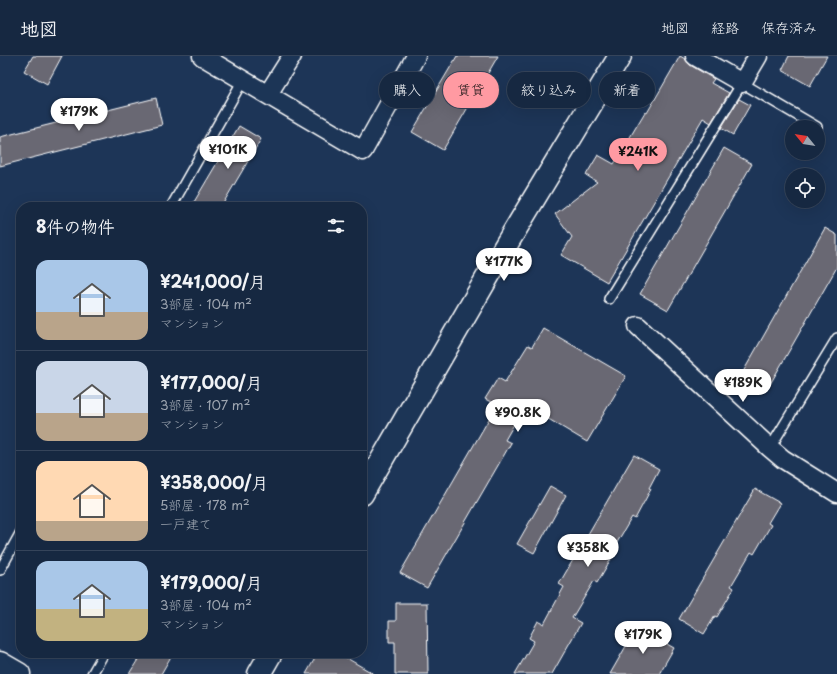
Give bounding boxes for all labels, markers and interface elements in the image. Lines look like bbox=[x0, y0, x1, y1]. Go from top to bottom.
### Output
text: 地図 bbox=[20, 14, 58, 42]
text: 地図 bbox=[661, 17, 689, 38]
text: 経路 bbox=[711, 17, 739, 38]
text: 保存済み bbox=[761, 17, 817, 38]
chip: 購入 bbox=[379, 72, 435, 108]
chip: 賃貸 bbox=[443, 72, 499, 108]
chip: 絞り込み bbox=[507, 72, 591, 108]
chip: 新着 bbox=[599, 72, 655, 108]
pin: ¥179K bbox=[51, 98, 107, 132]
text: ¥179K bbox=[60, 101, 98, 120]
north arrow bbox=[785, 120, 825, 160]
map controls bbox=[785, 120, 825, 208]
pin: ¥101K bbox=[200, 136, 256, 170]
pin: ¥241K bbox=[610, 138, 666, 172]
text: ¥101K bbox=[208, 139, 248, 158]
text: ¥241K bbox=[618, 141, 658, 160]
button: locate bbox=[785, 168, 825, 208]
text: 8件の物件 bbox=[36, 213, 115, 239]
icon: filters bbox=[325, 215, 347, 237]
pin: ¥177K bbox=[476, 248, 532, 282]
text: ¥177K bbox=[485, 251, 523, 270]
text: ¥241,000/月 bbox=[160, 268, 266, 294]
icon: home bbox=[68, 276, 116, 324]
text: 3部屋 · 104 m² bbox=[160, 294, 252, 313]
text: マンション bbox=[160, 313, 224, 332]
text: ¥177,000/月 bbox=[160, 369, 263, 395]
pin: ¥189K bbox=[715, 369, 771, 403]
text: ¥189K bbox=[723, 372, 763, 391]
icon: home bbox=[68, 377, 116, 425]
text: 3部屋 · 107 m² bbox=[160, 395, 250, 414]
pin: ¥90.8K bbox=[485, 399, 551, 433]
text: ¥90.8K bbox=[494, 402, 542, 421]
text: マンション bbox=[160, 414, 224, 433]
text: ¥358,000/月 bbox=[160, 469, 268, 495]
icon: home bbox=[68, 477, 116, 525]
text: 5部屋 · 178 m² bbox=[160, 495, 250, 514]
text: 一戸建て bbox=[160, 514, 212, 533]
pin: ¥358K bbox=[560, 534, 616, 568]
text: ¥358K bbox=[567, 537, 609, 556]
text: ¥179,000/月 bbox=[160, 569, 263, 595]
icon: home bbox=[68, 577, 116, 625]
text: 3部屋 · 104 m² bbox=[160, 595, 252, 614]
text: マンション bbox=[160, 614, 224, 633]
pin: ¥179K bbox=[615, 621, 671, 655]
text: ¥179K bbox=[624, 624, 662, 643]

